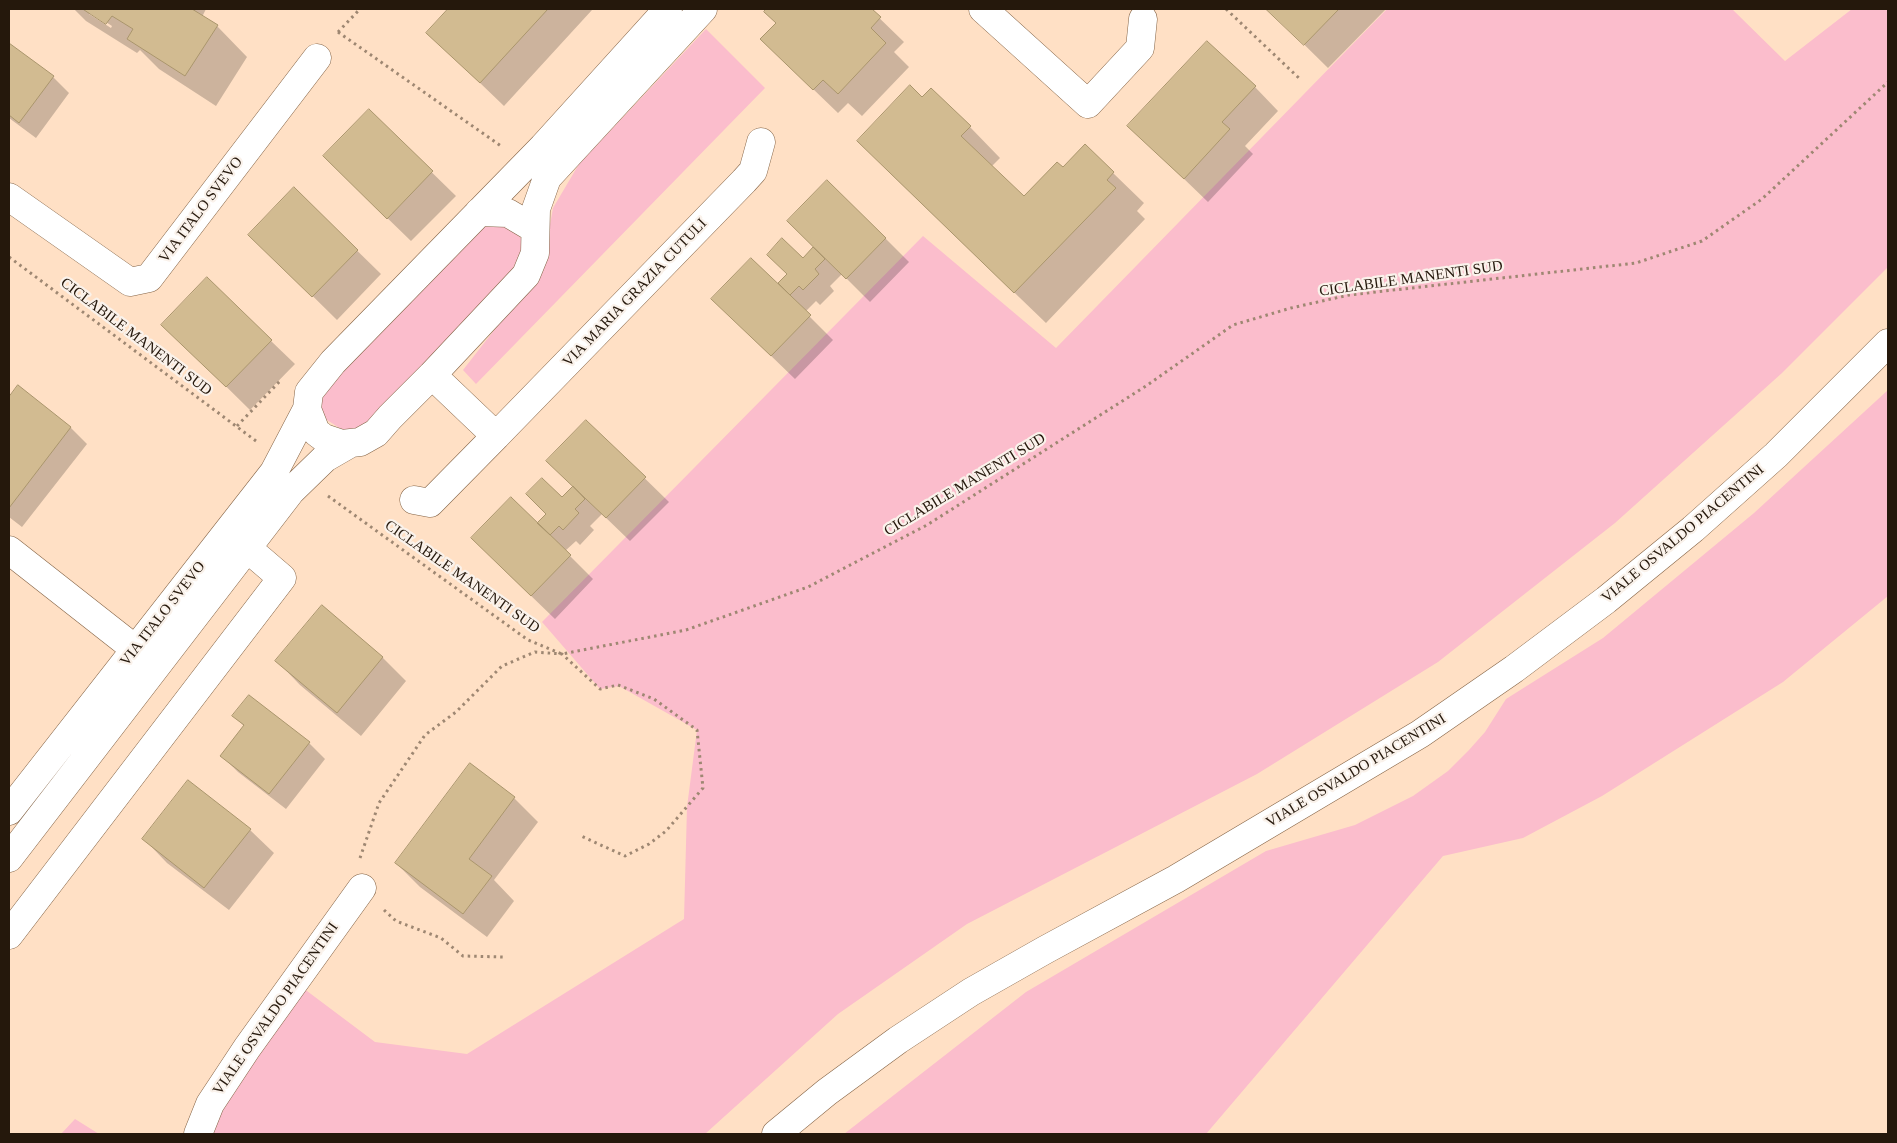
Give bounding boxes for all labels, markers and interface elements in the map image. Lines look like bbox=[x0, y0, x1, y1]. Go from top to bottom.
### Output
street label: VIA ITALO SVEVO bbox=[155, 153, 247, 267]
street label: VIA MARIA GRAZIA CUTULI bbox=[559, 215, 711, 371]
street label: CICLABILE MANENTI SUD bbox=[1318, 257, 1504, 301]
street label: CICLABILE MANENTI SUD bbox=[57, 274, 215, 400]
street label: CICLABILE MANENTI SUD bbox=[881, 430, 1049, 540]
street label: VIALE OSVALDO PIACENTINI bbox=[1598, 461, 1768, 607]
street label: CICLABILE MANENTI SUD bbox=[381, 517, 543, 637]
street label: VIA ITALO SVEVO bbox=[117, 558, 209, 670]
street label: VIALE OSVALDO PIACENTINI bbox=[1263, 710, 1449, 832]
street label: VIALE OSVALDO PIACENTINI bbox=[209, 919, 343, 1099]

